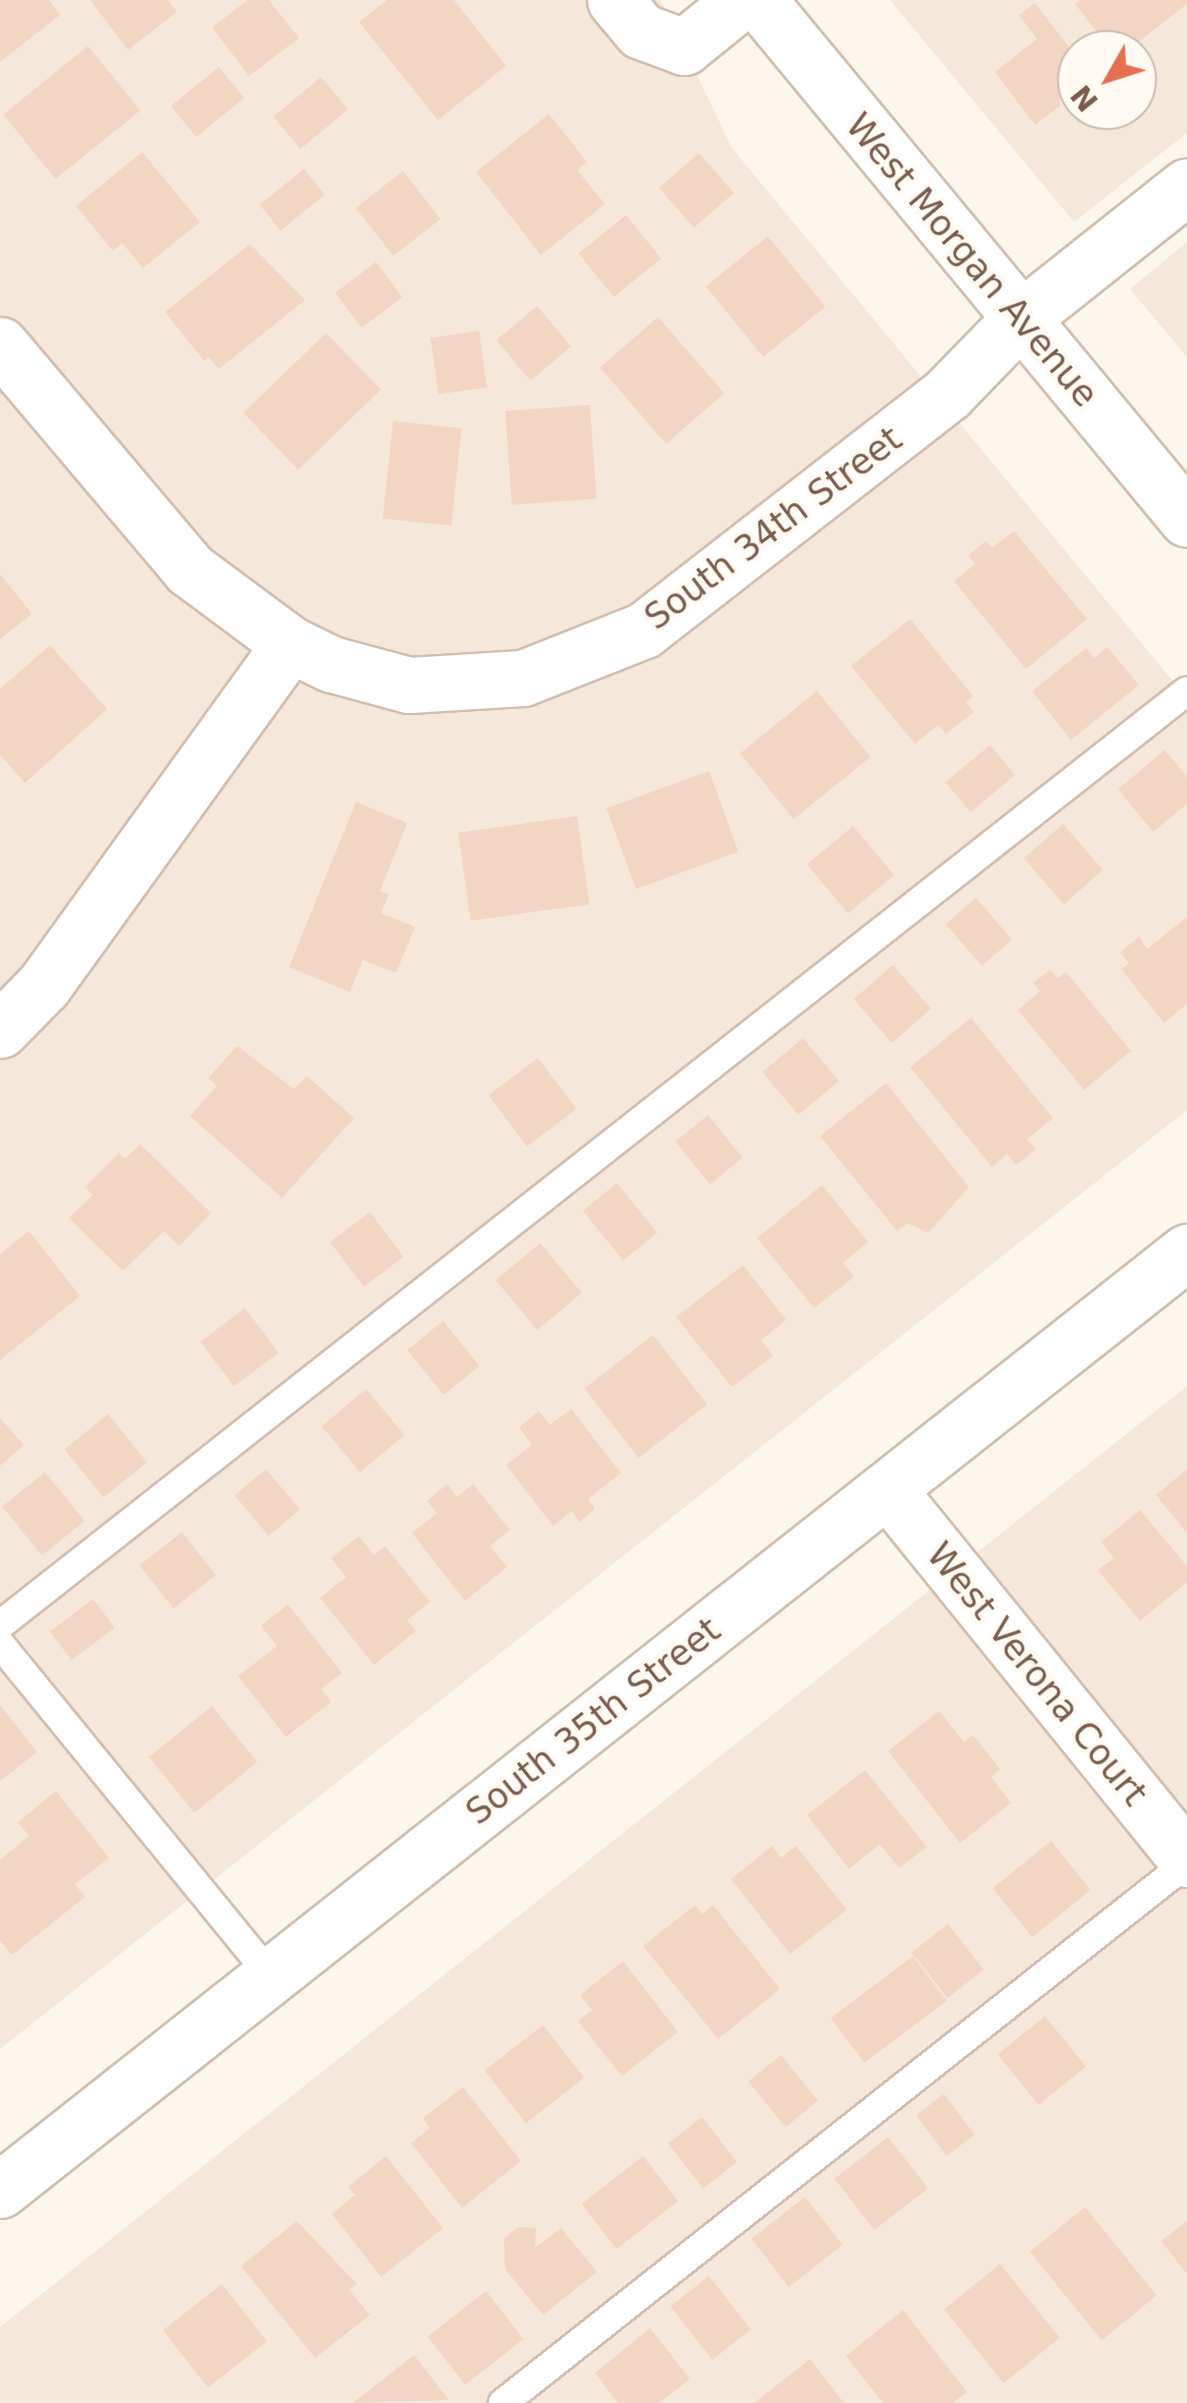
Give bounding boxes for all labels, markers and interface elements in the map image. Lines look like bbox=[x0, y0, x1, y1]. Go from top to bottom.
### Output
north arrow bbox=[1057, 30, 1157, 130]
text: N bbox=[1065, 78, 1105, 117]
street label: West Morgan Avenue bbox=[837, 105, 1107, 415]
street label: South 34th Street bbox=[636, 418, 910, 638]
street label: West Verona Court bbox=[918, 1534, 1156, 1814]
street label: South 35th Street bbox=[458, 1609, 728, 1833]

